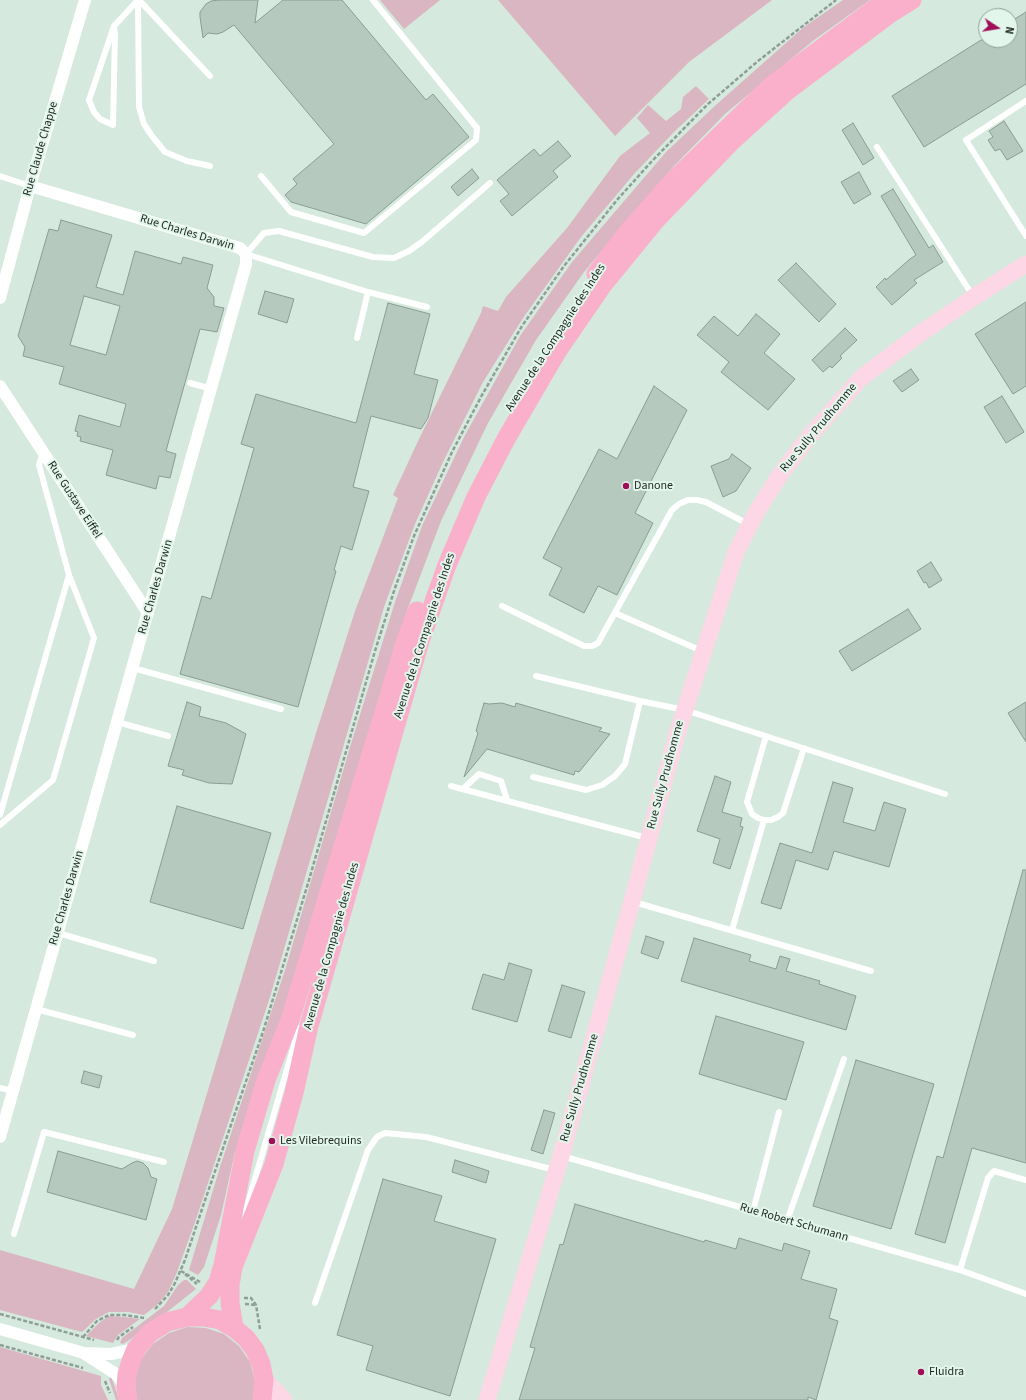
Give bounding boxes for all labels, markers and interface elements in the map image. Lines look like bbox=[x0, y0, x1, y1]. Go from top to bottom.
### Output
north arrow bbox=[978, 8, 1018, 48]
text: N bbox=[1001, 25, 1017, 36]
street label: Rue Claude Chappe bbox=[21, 100, 61, 198]
street label: Rue Charles Darwin bbox=[138, 212, 236, 254]
street label: Avenue de la Compagnie des Indes bbox=[503, 262, 609, 414]
street label: Rue Sully Prudhomme bbox=[778, 381, 860, 475]
street label: Rue Gustave Eiffel bbox=[44, 459, 104, 541]
place label: Danone bbox=[634, 479, 673, 493]
marker: Danone bbox=[621, 481, 631, 491]
street label: Rue Charles Darwin bbox=[136, 538, 176, 636]
street label: Avenue de la Compagnie des Indes bbox=[391, 551, 459, 721]
street label: Rue Sully Prudhomme bbox=[645, 719, 687, 831]
street label: Rue Charles Darwin bbox=[47, 849, 87, 947]
street label: Avenue de la Compagnie des Indes bbox=[301, 861, 363, 1031]
street label: Rue Sully Prudhomme bbox=[558, 1032, 602, 1144]
place label: Les Vilebrequins bbox=[280, 1134, 362, 1148]
marker: Les Vilebrequins bbox=[267, 1136, 277, 1146]
street label: Rue Robert Schumann bbox=[738, 1201, 850, 1245]
place label: Fluidra bbox=[929, 1365, 964, 1379]
marker: Fluidra bbox=[916, 1367, 926, 1377]

